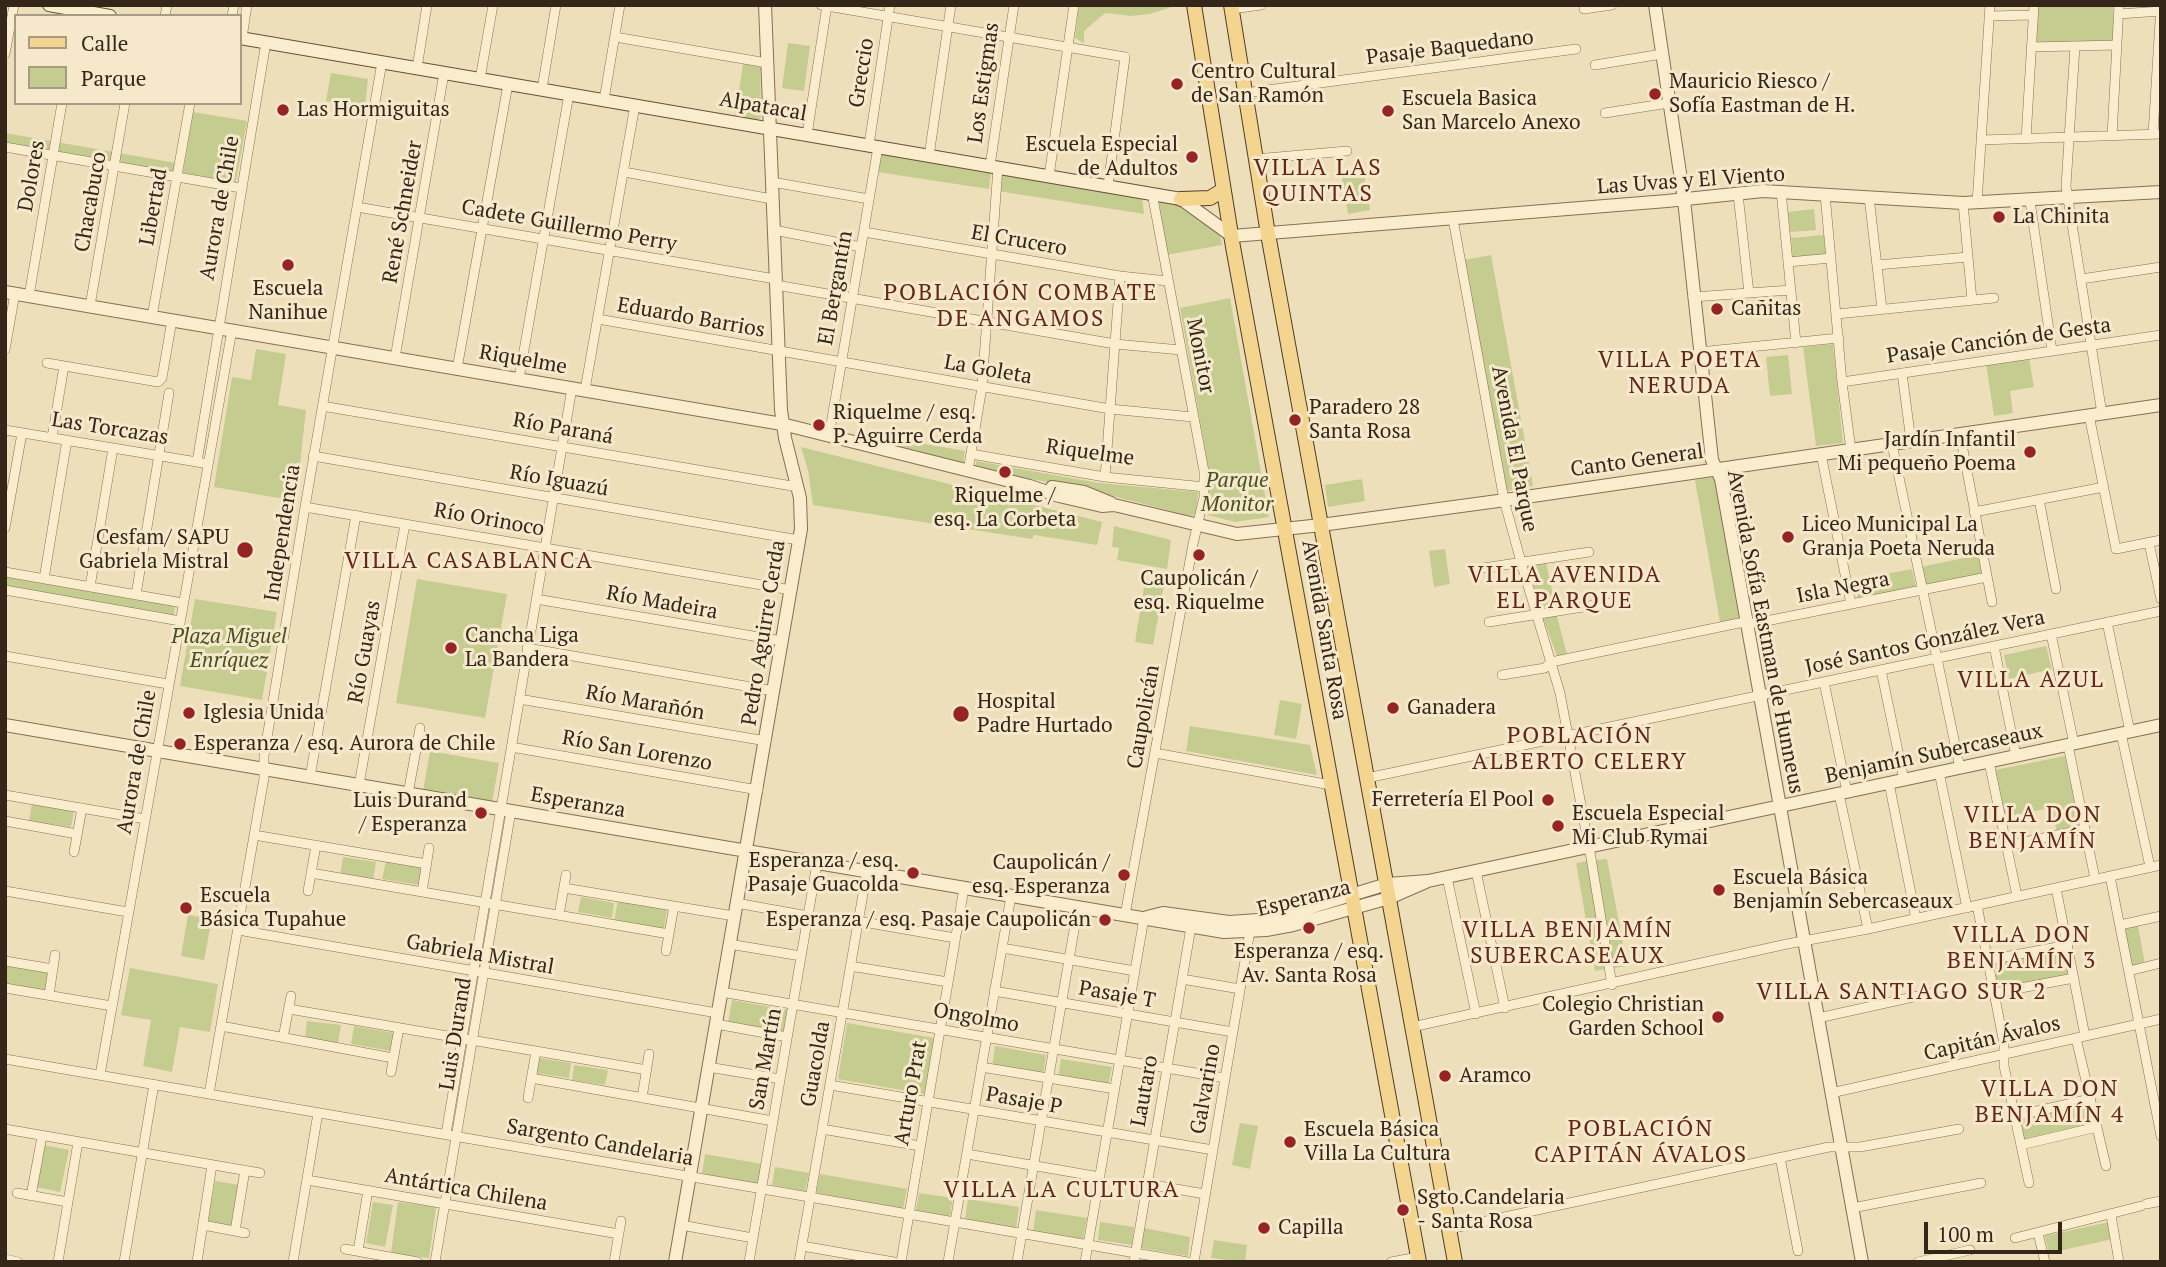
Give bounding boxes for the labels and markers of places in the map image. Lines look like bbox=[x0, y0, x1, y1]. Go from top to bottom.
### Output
place label: Centro Cultural de San Ramón bbox=[1191, 59, 1336, 109]
place label: Mauricio Riesco / Sofía Eastman de H. bbox=[1669, 69, 1856, 119]
marker: Centro Cultural de San Ramón bbox=[1169, 76, 1185, 92]
place label: Escuela Basica San Marcelo Anexo bbox=[1402, 86, 1581, 136]
marker: Mauricio Riesco / Sofía Eastman de H. bbox=[1647, 86, 1663, 102]
place label: Las Hormiguitas bbox=[297, 97, 450, 123]
marker: Las Hormiguitas bbox=[275, 102, 291, 118]
marker: Escuela Basica San Marcelo Anexo bbox=[1380, 103, 1396, 119]
place label: Escuela Especial de Adultos bbox=[1025, 132, 1178, 182]
marker: Escuela Especial de Adultos bbox=[1184, 149, 1200, 165]
place label: La Chinita bbox=[2013, 204, 2110, 230]
marker: La Chinita bbox=[1991, 209, 2007, 225]
marker: Escuela Nanihue bbox=[280, 257, 296, 273]
place label: Escuela Nanihue bbox=[248, 276, 328, 326]
place label: Cañitas bbox=[1731, 296, 1801, 322]
marker: Cañitas bbox=[1709, 301, 1725, 317]
place label: Paradero 28 Santa Rosa bbox=[1309, 395, 1420, 445]
place label: Riquelme / esq. P. Aguirre Cerda bbox=[833, 400, 983, 450]
marker: Paradero 28 Santa Rosa bbox=[1287, 412, 1303, 428]
marker: Riquelme / esq. P. Aguirre Cerda bbox=[811, 417, 827, 433]
place label: Jardín Infantil Mi pequeño Poema bbox=[1838, 427, 2016, 477]
marker: Jardín Infantil Mi pequeño Poema bbox=[2022, 444, 2038, 460]
marker: Riquelme / esq. La Corbeta bbox=[997, 464, 1013, 480]
place label: Riquelme / esq. La Corbeta bbox=[934, 483, 1076, 533]
place label: Liceo Municipal La Granja Poeta Neruda bbox=[1802, 512, 1995, 562]
place label: Cesfam/ SAPU Gabriela Mistral bbox=[79, 525, 229, 575]
marker: Liceo Municipal La Granja Poeta Neruda bbox=[1780, 529, 1796, 545]
marker: Cesfam/ SAPU Gabriela Mistral bbox=[235, 540, 255, 560]
marker: Caupolicán / esq. Riquelme bbox=[1191, 547, 1207, 563]
place label: Caupolicán / esq. Riquelme bbox=[1134, 566, 1264, 616]
place label: Cancha Liga La Bandera bbox=[465, 623, 579, 673]
marker: Cancha Liga La Bandera bbox=[443, 640, 459, 656]
place label: Hospital Padre Hurtado bbox=[977, 689, 1113, 739]
place label: Ganadera bbox=[1407, 695, 1496, 721]
place label: Iglesia Unida bbox=[203, 700, 325, 726]
marker: Ganadera bbox=[1385, 700, 1401, 716]
marker: Hospital Padre Hurtado bbox=[951, 704, 971, 724]
marker: Iglesia Unida bbox=[181, 705, 197, 721]
place label: Esperanza / esq. Aurora de Chile bbox=[194, 731, 496, 757]
marker: Esperanza / esq. Aurora de Chile bbox=[172, 736, 188, 752]
place label: Ferretería El Pool bbox=[1372, 787, 1534, 813]
place label: Luis Durand / Esperanza bbox=[353, 788, 467, 838]
marker: Ferretería El Pool bbox=[1540, 792, 1556, 808]
place label: Escuela Especial Mi Club Rymai bbox=[1572, 801, 1725, 851]
marker: Luis Durand / Esperanza bbox=[473, 805, 489, 821]
marker: Escuela Especial Mi Club Rymai bbox=[1550, 818, 1566, 834]
place label: Esperanza / esq. Pasaje Guacolda bbox=[748, 848, 899, 898]
place label: Caupolicán / esq. Esperanza bbox=[972, 850, 1110, 900]
marker: Esperanza / esq. Pasaje Guacolda bbox=[905, 865, 921, 881]
place label: Escuela Básica Benjamín Sebercaseaux bbox=[1733, 865, 1953, 915]
marker: Caupolicán / esq. Esperanza bbox=[1116, 867, 1132, 883]
marker: Escuela Básica Benjamín Sebercaseaux bbox=[1711, 882, 1727, 898]
place label: Escuela Básica Tupahue bbox=[200, 883, 346, 933]
marker: Escuela Básica Tupahue bbox=[178, 900, 194, 916]
place label: Esperanza / esq. Pasaje Caupolicán bbox=[766, 907, 1091, 933]
marker: Esperanza / esq. Pasaje Caupolicán bbox=[1097, 912, 1113, 928]
marker: Esperanza / esq. Av. Santa Rosa bbox=[1301, 920, 1317, 936]
place label: Esperanza / esq. Av. Santa Rosa bbox=[1234, 939, 1384, 989]
place label: Colegio Christian Garden School bbox=[1542, 992, 1704, 1042]
marker: Colegio Christian Garden School bbox=[1710, 1009, 1726, 1025]
place label: Aramco bbox=[1459, 1063, 1531, 1089]
marker: Aramco bbox=[1437, 1068, 1453, 1084]
place label: Escuela Básica Villa La Cultura bbox=[1304, 1117, 1451, 1167]
marker: Escuela Básica Villa La Cultura bbox=[1282, 1134, 1298, 1150]
place label: Sgto.Candelaria - Santa Rosa bbox=[1417, 1185, 1565, 1235]
marker: Sgto.Candelaria - Santa Rosa bbox=[1395, 1202, 1411, 1218]
place label: Capilla bbox=[1278, 1215, 1344, 1241]
marker: Capilla bbox=[1256, 1220, 1272, 1236]

